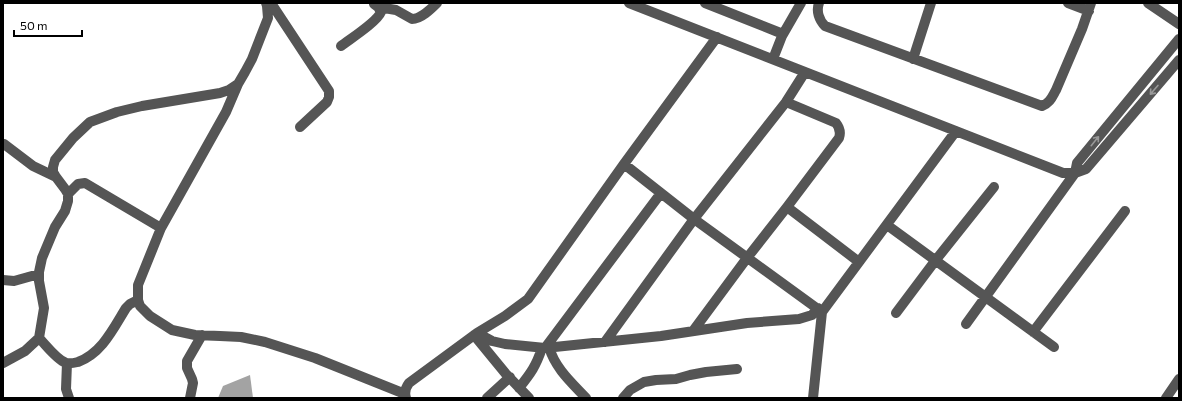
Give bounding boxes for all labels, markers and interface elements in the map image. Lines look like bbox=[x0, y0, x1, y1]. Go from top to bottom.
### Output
scale bar bbox=[14, 12, 82, 38]
text: 50 m bbox=[20, 18, 48, 32]
one-way arrow bbox=[1149, 85, 1158, 95]
one-way arrow bbox=[1091, 136, 1100, 147]

